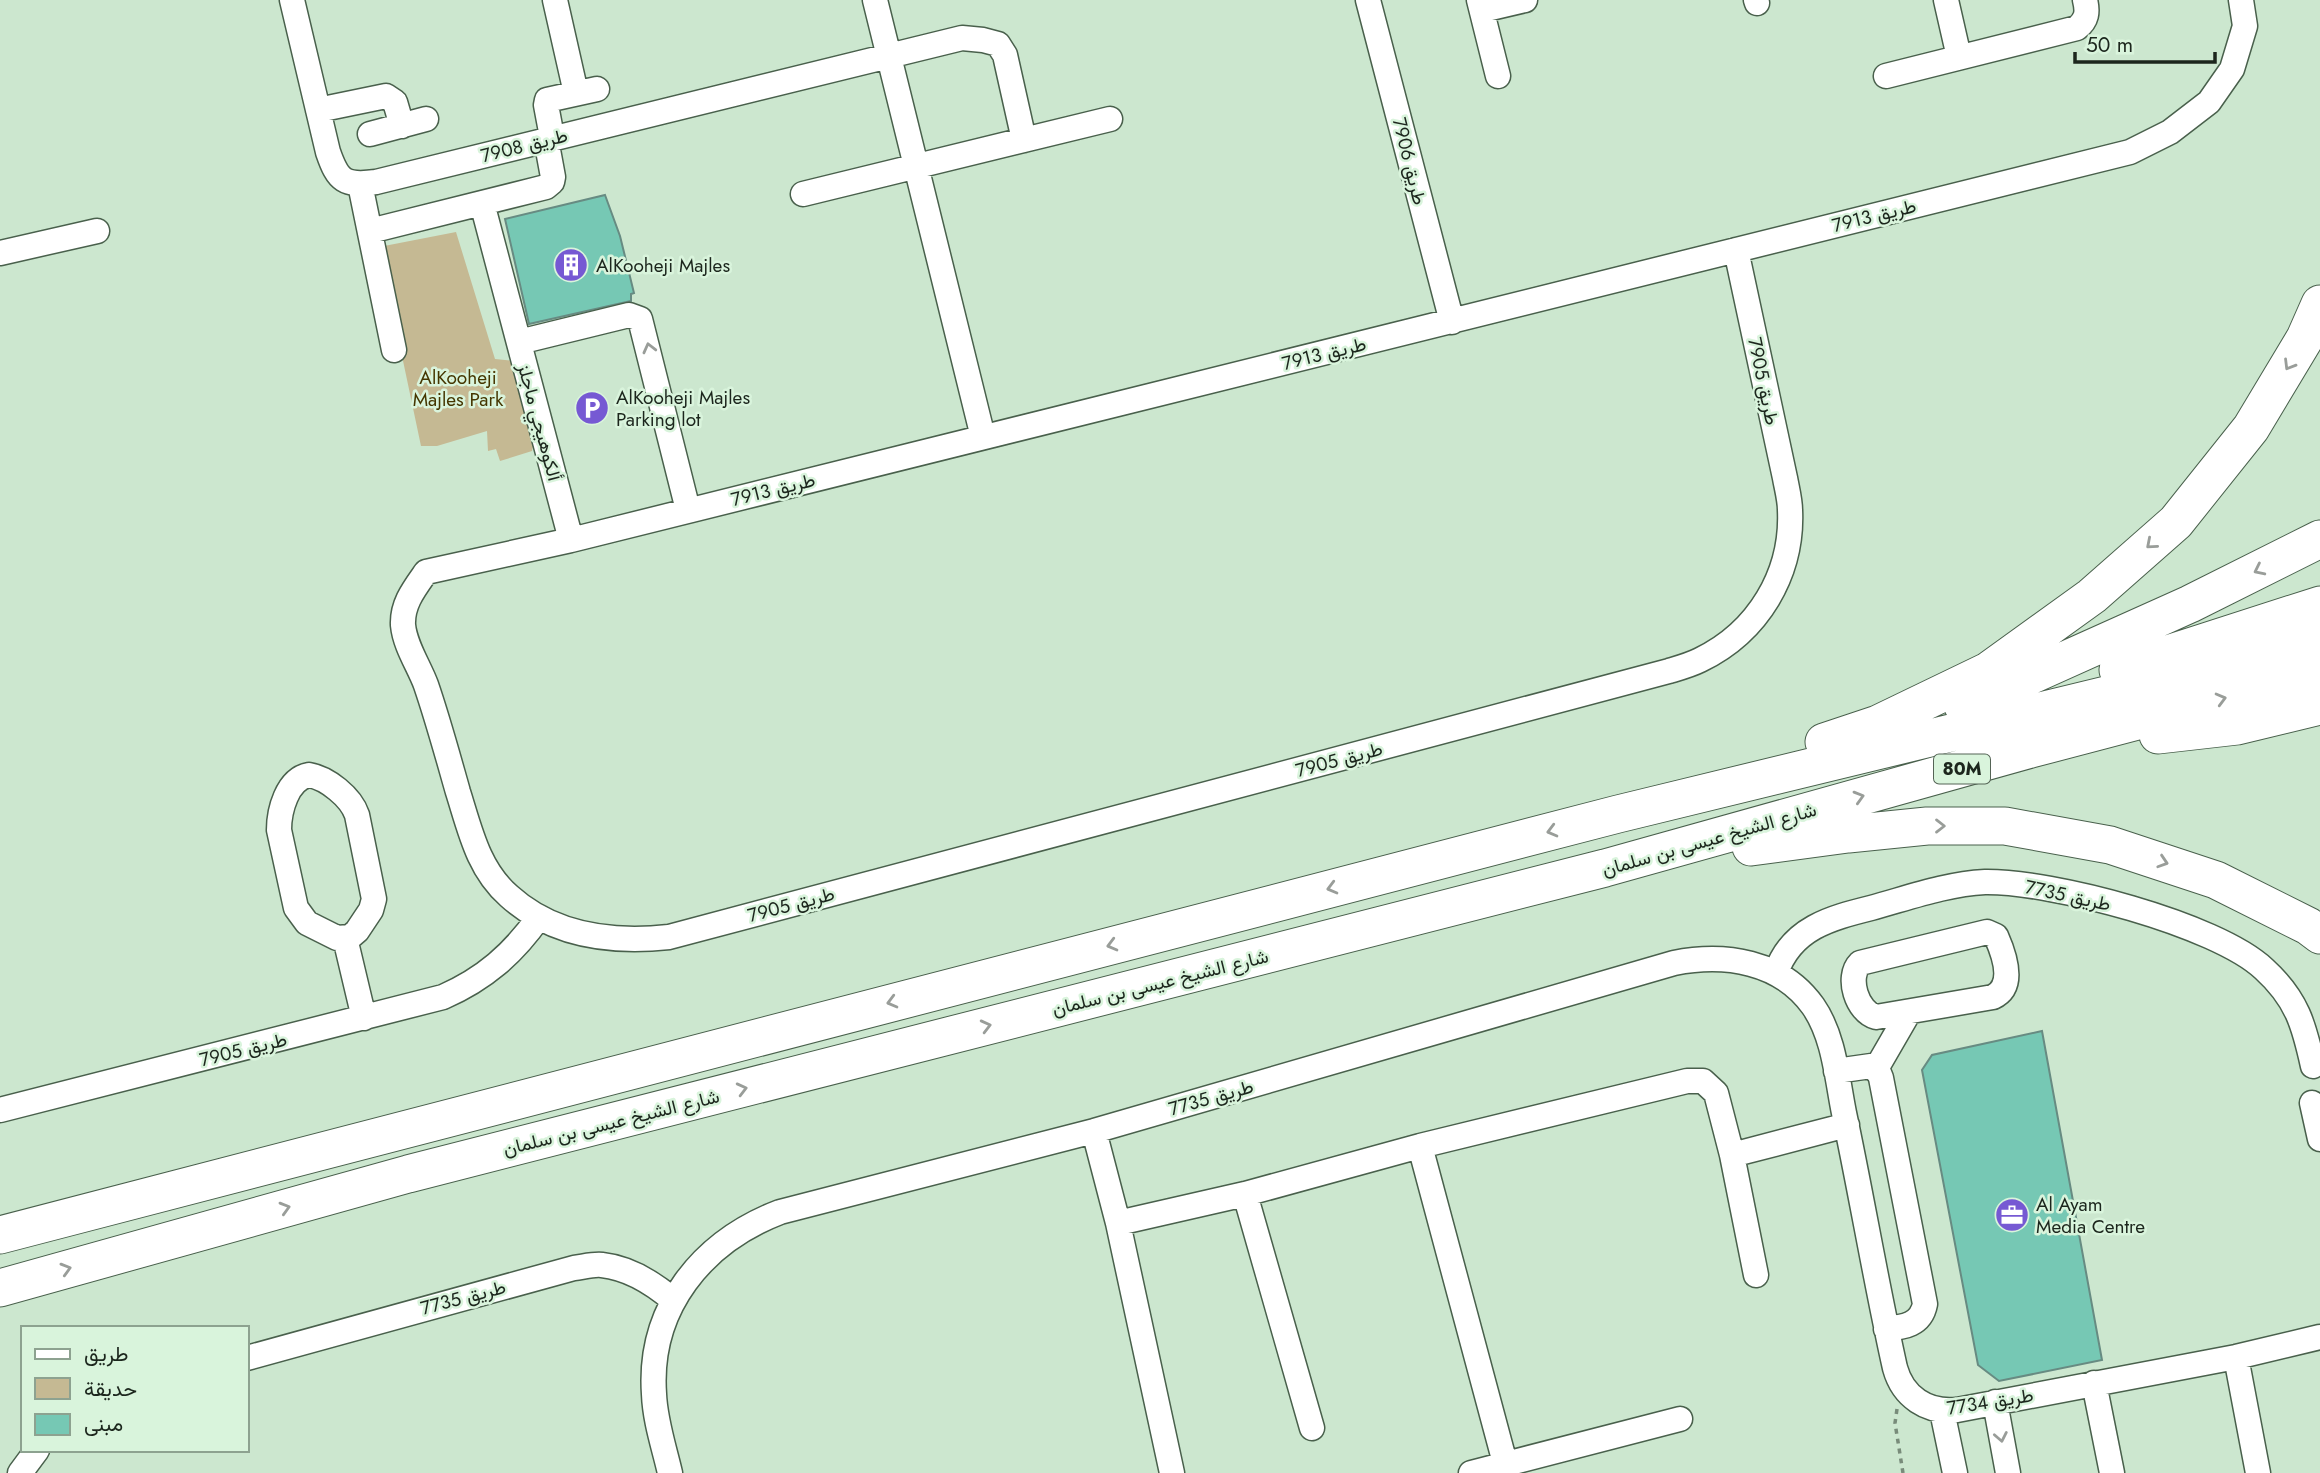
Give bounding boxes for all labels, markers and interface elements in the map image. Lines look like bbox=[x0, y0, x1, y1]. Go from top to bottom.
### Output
scale bar bbox=[2075, 21, 2215, 65]
text: 50 m bbox=[2086, 30, 2133, 60]
street label: طريق 7906 bbox=[1386, 115, 1433, 208]
street label: طريق 7908 bbox=[478, 122, 570, 169]
street label: طريق 7913 bbox=[1829, 192, 1919, 239]
building icon: AlKooheji Majles bbox=[552, 246, 590, 284]
place label: AlKooheji Majles bbox=[596, 252, 730, 279]
street label: طريق 7913 bbox=[1279, 330, 1369, 377]
street label: طريق 7905 bbox=[1741, 335, 1786, 427]
one-way arrow bbox=[643, 342, 657, 354]
one-way arrow bbox=[2284, 357, 2297, 370]
street label: ألكوهيجي ماجلز bbox=[509, 360, 568, 484]
park label: AlKooheji Majles Park bbox=[413, 364, 504, 413]
place label: AlKooheji Majles Parking lot bbox=[616, 384, 750, 433]
parking icon: AlKooheji Majles Parking lot bbox=[573, 389, 611, 427]
street label: طريق 7913 bbox=[728, 466, 818, 513]
one-way arrow bbox=[2146, 536, 2159, 548]
one-way arrow bbox=[2254, 562, 2266, 576]
one-way arrow bbox=[2214, 693, 2226, 707]
street label: طريق 7905 bbox=[1293, 735, 1386, 784]
road number: 80M bbox=[1934, 754, 1990, 784]
one-way arrow bbox=[1853, 791, 1865, 806]
street label: شارع الشيخ عيسى بن سلمان bbox=[1599, 796, 1820, 883]
one-way arrow bbox=[1935, 818, 1945, 834]
one-way arrow bbox=[1546, 823, 1558, 837]
one-way arrow bbox=[2156, 854, 2168, 868]
street label: طريق 7735 bbox=[2023, 873, 2113, 918]
street label: طريق 7905 bbox=[745, 880, 838, 929]
one-way arrow bbox=[1326, 880, 1338, 894]
one-way arrow bbox=[1106, 937, 1118, 951]
street label: شارع الشيخ عيسى بن سلمان bbox=[1049, 943, 1271, 1022]
one-way arrow bbox=[886, 994, 898, 1008]
one-way arrow bbox=[980, 1020, 992, 1034]
street label: طريق 7905 bbox=[197, 1026, 290, 1073]
street label: طريق 7735 bbox=[1166, 1073, 1257, 1122]
street label: شارع الشيخ عيسى بن سلمان bbox=[500, 1083, 722, 1162]
one-way arrow bbox=[736, 1083, 748, 1097]
place label: Al Ayam Media Centre bbox=[2036, 1191, 2145, 1240]
office icon: Al Ayam Media Centre bbox=[1993, 1196, 2031, 1234]
one-way arrow bbox=[279, 1202, 291, 1217]
one-way arrow bbox=[60, 1263, 72, 1278]
street label: طريق 7735 bbox=[418, 1273, 509, 1322]
legend bbox=[21, 1326, 248, 1452]
text: طريق bbox=[84, 1339, 129, 1369]
text: حديقة bbox=[84, 1374, 137, 1404]
street label: طريق 7734 bbox=[1945, 1381, 2035, 1422]
text: مبنى bbox=[84, 1409, 123, 1439]
one-way arrow bbox=[1993, 1431, 2008, 1443]

